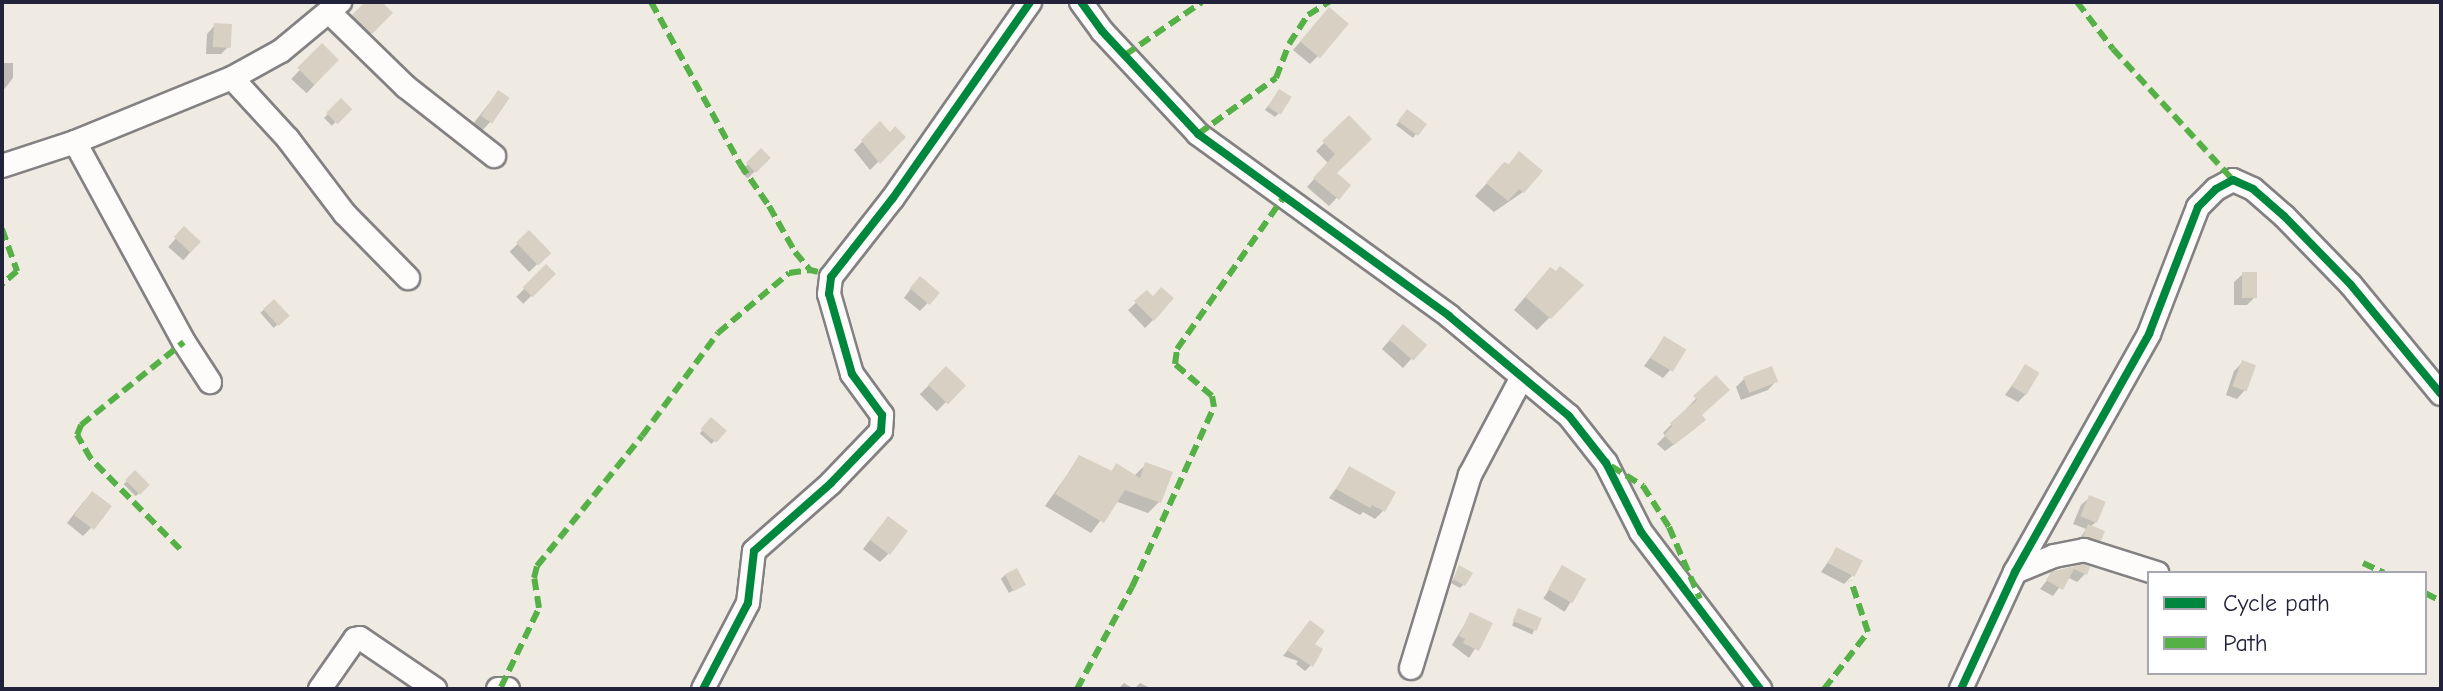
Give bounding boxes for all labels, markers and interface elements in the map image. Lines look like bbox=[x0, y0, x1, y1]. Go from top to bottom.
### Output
legend bbox=[2147, 571, 2427, 675]
text: Cycle path bbox=[2223, 589, 2330, 617]
text: Path bbox=[2223, 629, 2268, 657]

